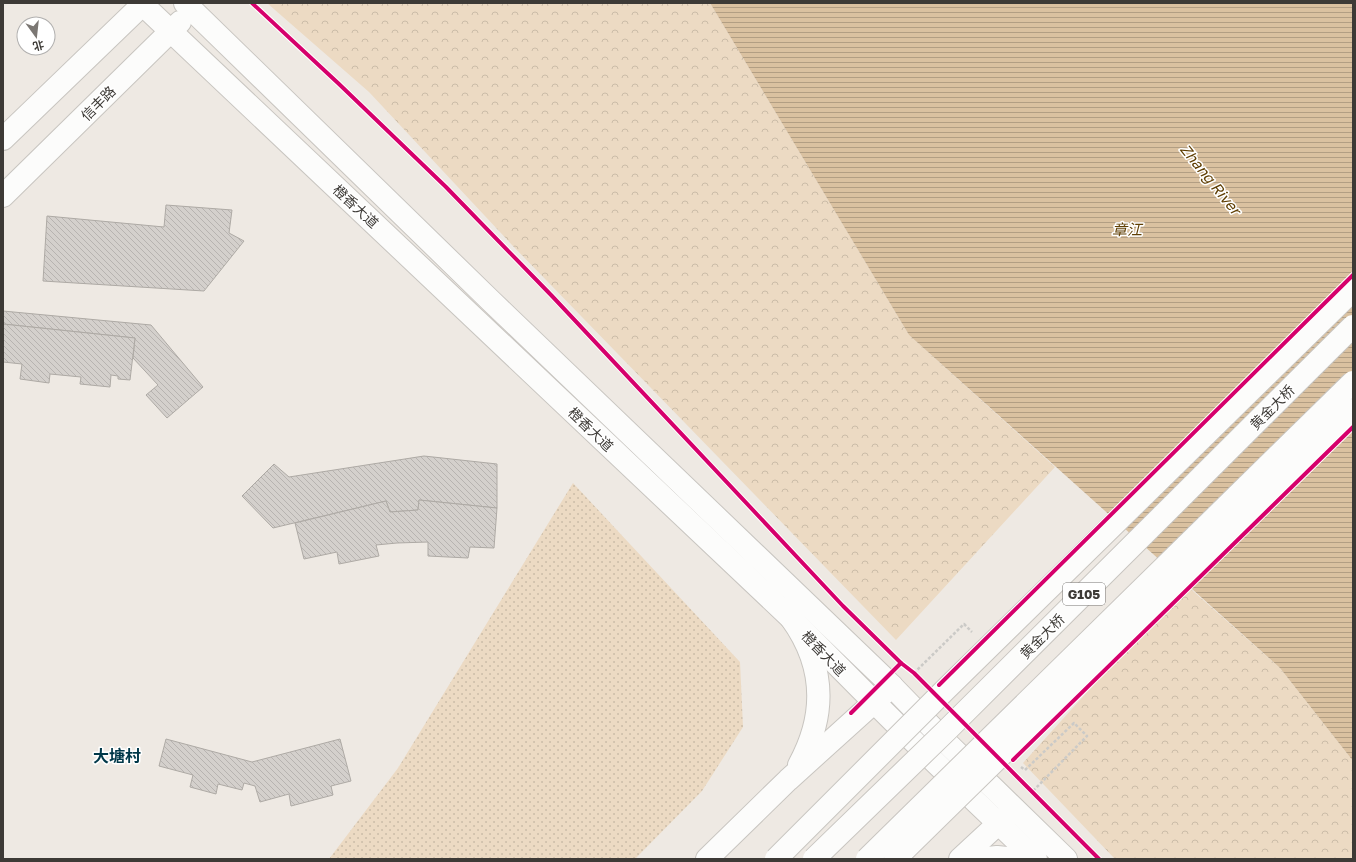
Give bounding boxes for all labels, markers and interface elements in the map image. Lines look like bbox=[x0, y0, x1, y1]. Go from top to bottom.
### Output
north arrow bbox=[16, 16, 56, 56]
text: 北 bbox=[32, 38, 46, 54]
street label: 信丰路 bbox=[77, 82, 119, 124]
water label: Zhang River bbox=[1176, 140, 1246, 220]
street label: 橙香大道 bbox=[330, 181, 382, 231]
water label: 章江 bbox=[1112, 220, 1144, 238]
street label: 黄金大桥 bbox=[1246, 381, 1298, 433]
street label: 橙香大道 bbox=[565, 403, 617, 455]
road number: G105 bbox=[1063, 583, 1105, 605]
street label: 黄金大桥 bbox=[1016, 610, 1068, 662]
street label: 橙香大道 bbox=[798, 627, 850, 679]
district label: 大塘村 bbox=[93, 746, 141, 766]

